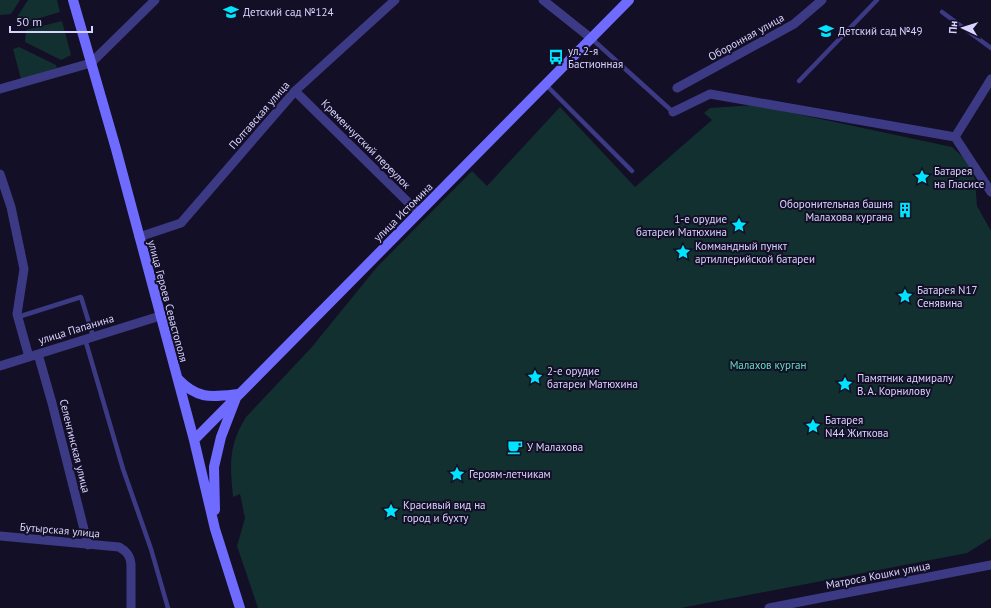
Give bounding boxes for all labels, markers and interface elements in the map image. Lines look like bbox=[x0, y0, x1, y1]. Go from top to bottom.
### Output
school or university icon: Детский сад №124 bbox=[222, 3, 240, 21]
place label: Детский сад №124 bbox=[243, 5, 334, 19]
scale bar bbox=[10, 8, 92, 34]
north arrow bbox=[943, 8, 983, 48]
street label: Оборонная улица bbox=[706, 10, 786, 64]
text: 50 m bbox=[16, 14, 42, 29]
text: Пн bbox=[946, 20, 960, 34]
school or university icon: Детский сад №49 bbox=[817, 22, 835, 40]
place label: Детский сад №49 bbox=[838, 24, 923, 38]
place label: ул. 2-я Бастионная bbox=[568, 44, 623, 71]
bus stop icon: ул. 2-я Бастионная bbox=[547, 48, 565, 66]
street label: Полтавская улица bbox=[226, 78, 292, 152]
street label: Кременчугский переулок bbox=[318, 96, 414, 192]
place label: Батарея на Гласисе bbox=[934, 164, 985, 191]
place icon: Батарея на Гласисе bbox=[913, 168, 931, 186]
street label: улица Истомина bbox=[371, 180, 435, 244]
place label: Оборонительная башня Малахова кургана bbox=[780, 197, 893, 224]
building icon: Оборонительная башня Малахова кургана bbox=[896, 201, 914, 219]
place label: 1-е орудие батареи Матюхина bbox=[636, 212, 727, 239]
place icon: 1-е орудие батареи Матюхина bbox=[730, 216, 748, 234]
street label: улица Героев Севастополя bbox=[145, 238, 191, 364]
place label: Коммандный пункт артиллерийской батареи bbox=[695, 239, 815, 266]
place icon: Коммандный пункт артиллерийской батареи bbox=[674, 243, 692, 261]
place label: Батарея N17 Сенявина bbox=[917, 283, 977, 310]
place icon: Батарея N17 Сенявина bbox=[896, 287, 914, 305]
street label: улица Папанина bbox=[37, 311, 115, 347]
park label: Малахов курган bbox=[730, 358, 806, 372]
place label: 2-е орудие батареи Матюхина bbox=[547, 364, 638, 391]
place icon: 2-е орудие батареи Матюхина bbox=[526, 368, 544, 386]
place label: Памятник адмиралу В. А. Корнилову bbox=[857, 371, 954, 398]
place icon: Памятник адмиралу В. А. Корнилову bbox=[836, 375, 854, 393]
street label: Селенгинская улица bbox=[57, 398, 93, 494]
place label: Батарея N44 Житкова bbox=[825, 413, 889, 440]
place icon: Батарея N44 Житкова bbox=[804, 417, 822, 435]
cafe icon: У Малахова bbox=[506, 438, 524, 456]
place label: У Малахова bbox=[527, 440, 583, 454]
place icon: Героям-летчикам bbox=[448, 465, 466, 483]
place label: Героям-летчикам bbox=[469, 467, 551, 481]
place label: Красивый вид на город и бухту bbox=[403, 498, 486, 525]
place icon: Красивый вид на город и бухту bbox=[382, 502, 400, 520]
street label: Бутырская улица bbox=[19, 520, 101, 540]
street label: Матроса Кошки улица bbox=[825, 558, 931, 592]

